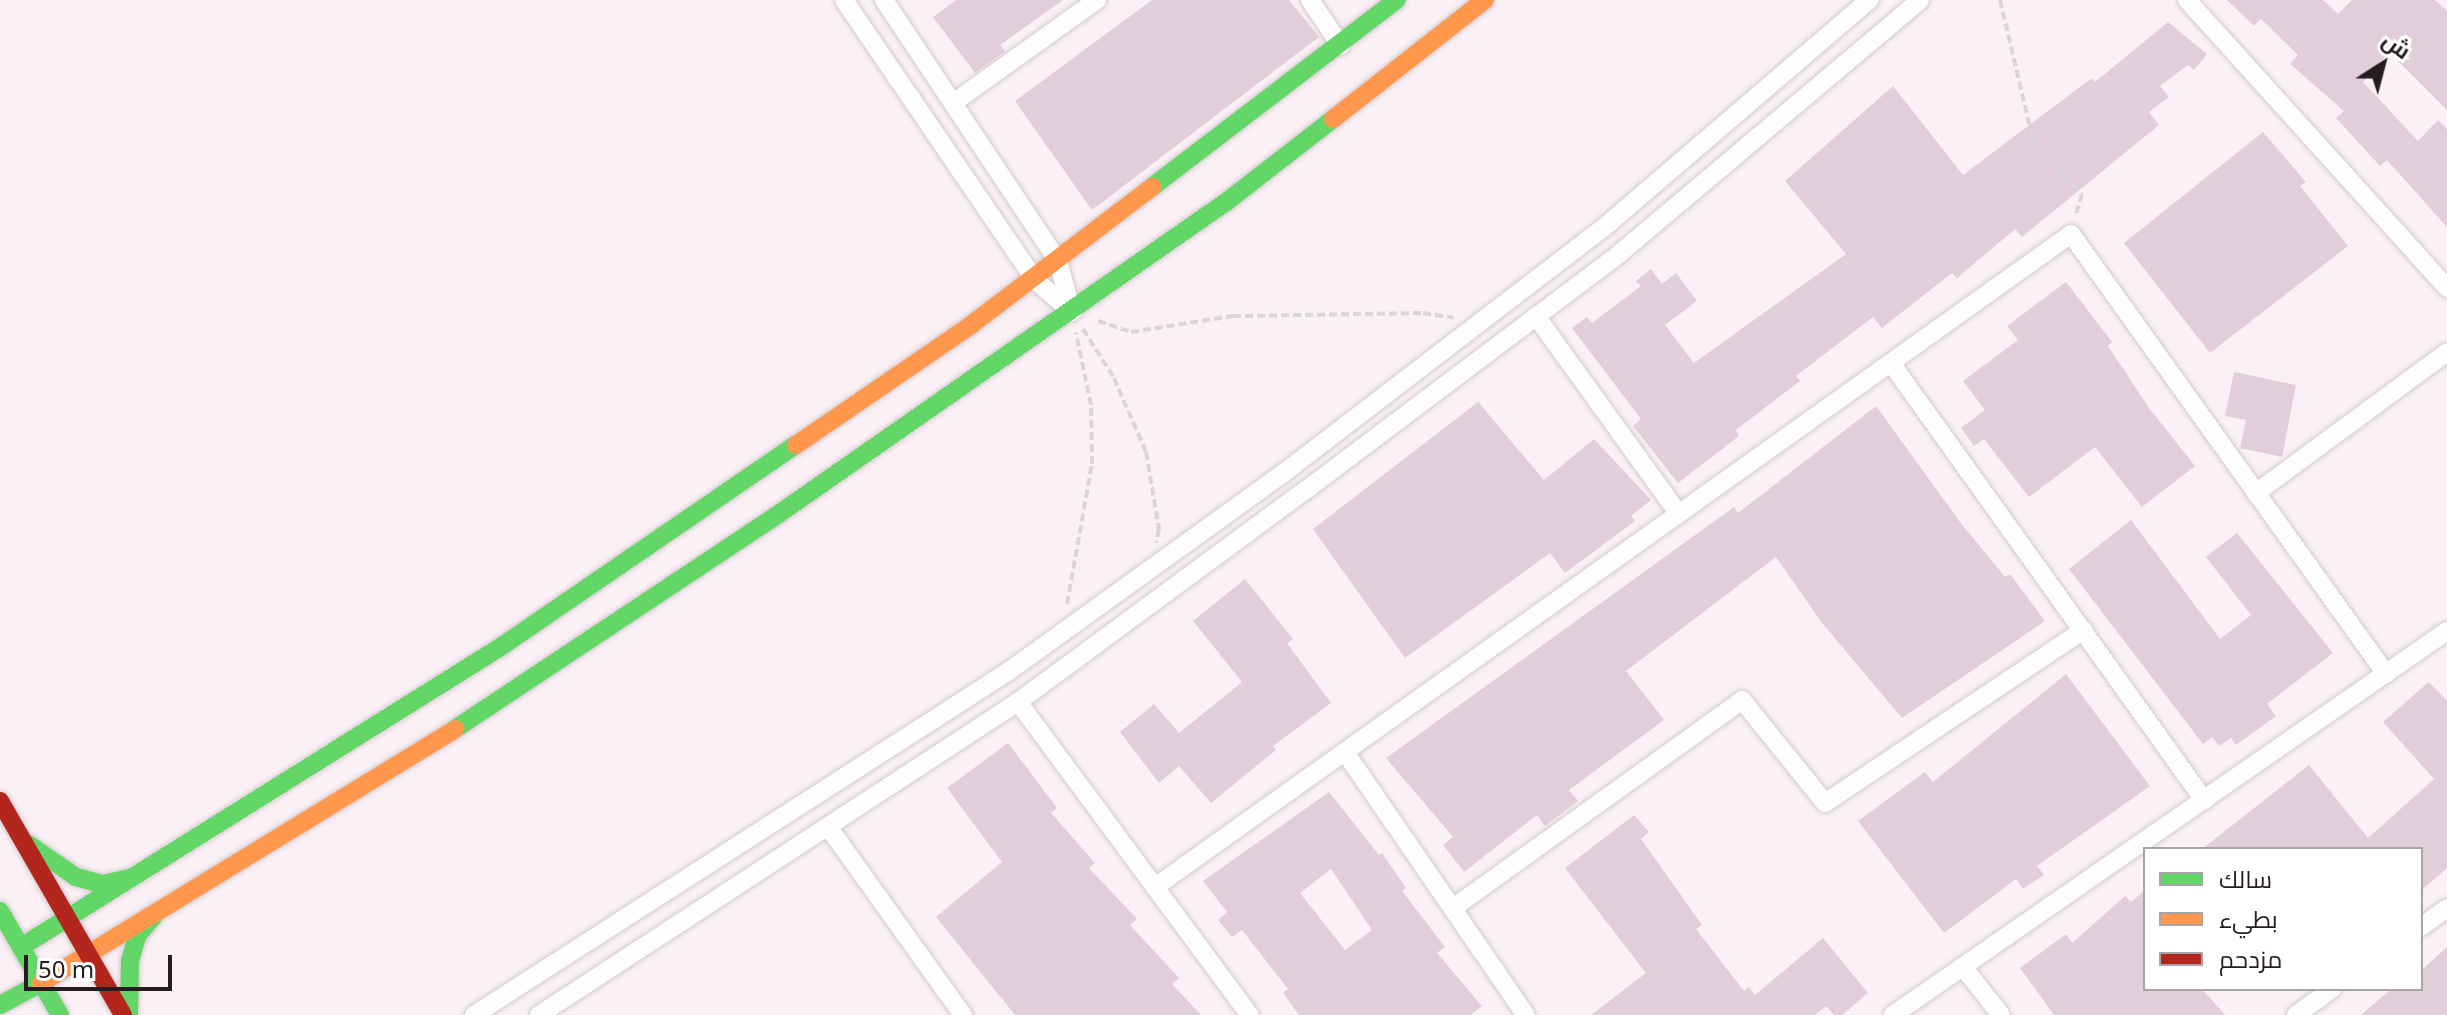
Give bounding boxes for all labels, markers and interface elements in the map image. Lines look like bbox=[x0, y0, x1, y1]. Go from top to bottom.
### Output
north arrow bbox=[2343, 24, 2423, 104]
text: ش bbox=[2377, 24, 2417, 65]
legend bbox=[2143, 847, 2423, 991]
text: سالك bbox=[2219, 862, 2272, 895]
text: بطيء bbox=[2219, 902, 2278, 935]
scale bar bbox=[28, 939, 176, 989]
text: مزدحم bbox=[2219, 942, 2282, 975]
text: 50 m bbox=[38, 952, 94, 985]

